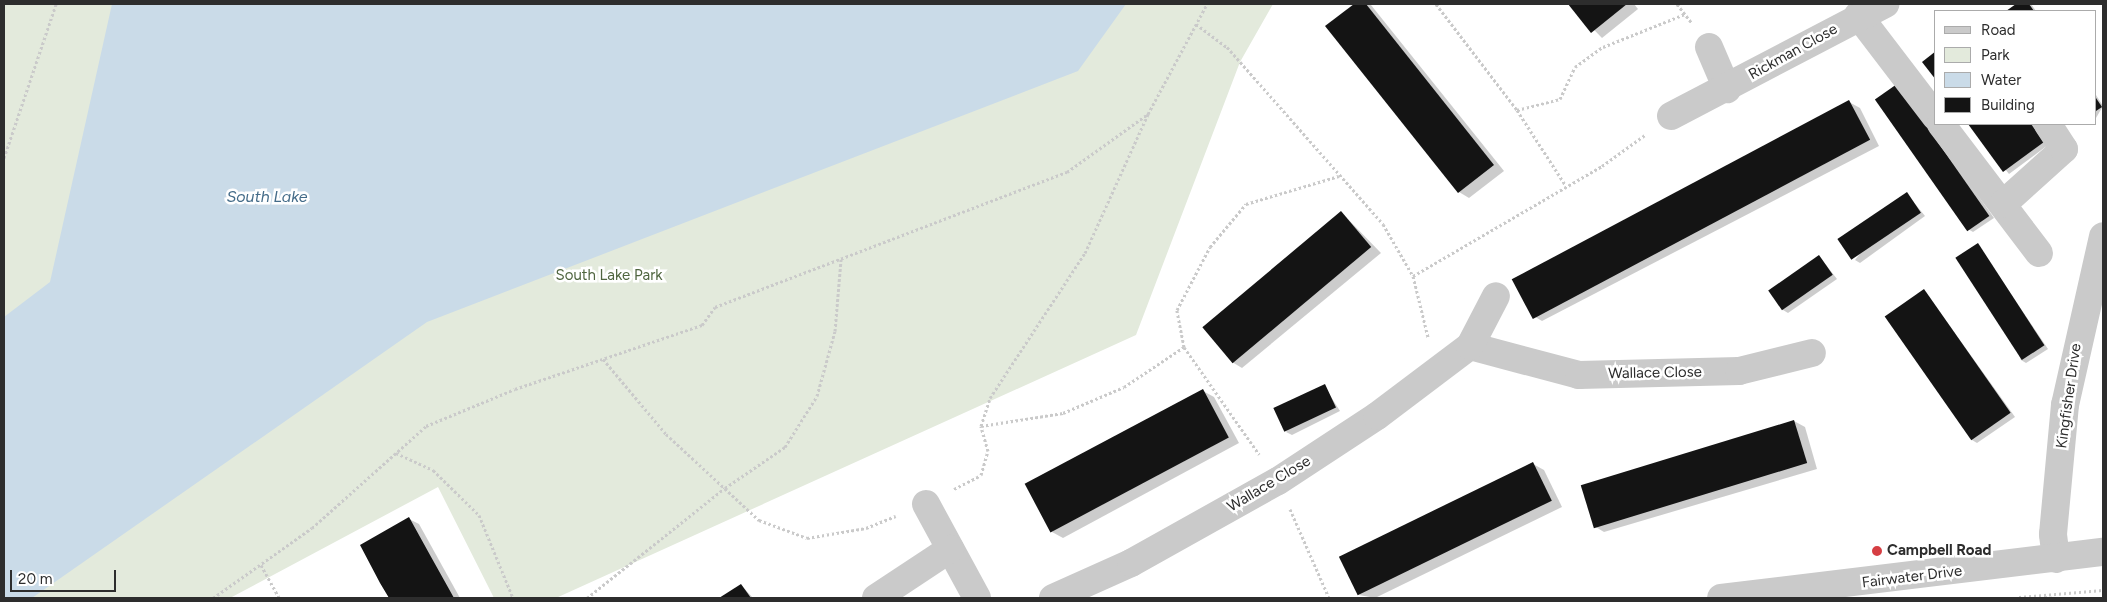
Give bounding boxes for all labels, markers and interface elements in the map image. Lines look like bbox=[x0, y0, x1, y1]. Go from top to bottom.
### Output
legend bbox=[1934, 10, 2097, 125]
street label: Rickman Close bbox=[1745, 20, 1841, 84]
text: Road bbox=[1981, 21, 2016, 39]
text: Park bbox=[1981, 46, 2010, 64]
text: Water bbox=[1981, 71, 2021, 89]
text: Building bbox=[1981, 96, 2035, 114]
water label: South Lake bbox=[226, 187, 308, 207]
park label: South Lake Park bbox=[555, 267, 663, 285]
street label: Kingfisher Drive bbox=[2053, 342, 2085, 450]
street label: Wallace Close bbox=[1608, 363, 1702, 383]
street label: Wallace Close bbox=[1224, 452, 1314, 516]
place label: Campbell Road bbox=[1887, 542, 1991, 560]
marker: Campbell Road bbox=[1871, 545, 1883, 557]
scale bar bbox=[12, 560, 119, 592]
street label: Fairwater Drive bbox=[1861, 562, 1963, 592]
text: 20 m bbox=[18, 570, 52, 588]

